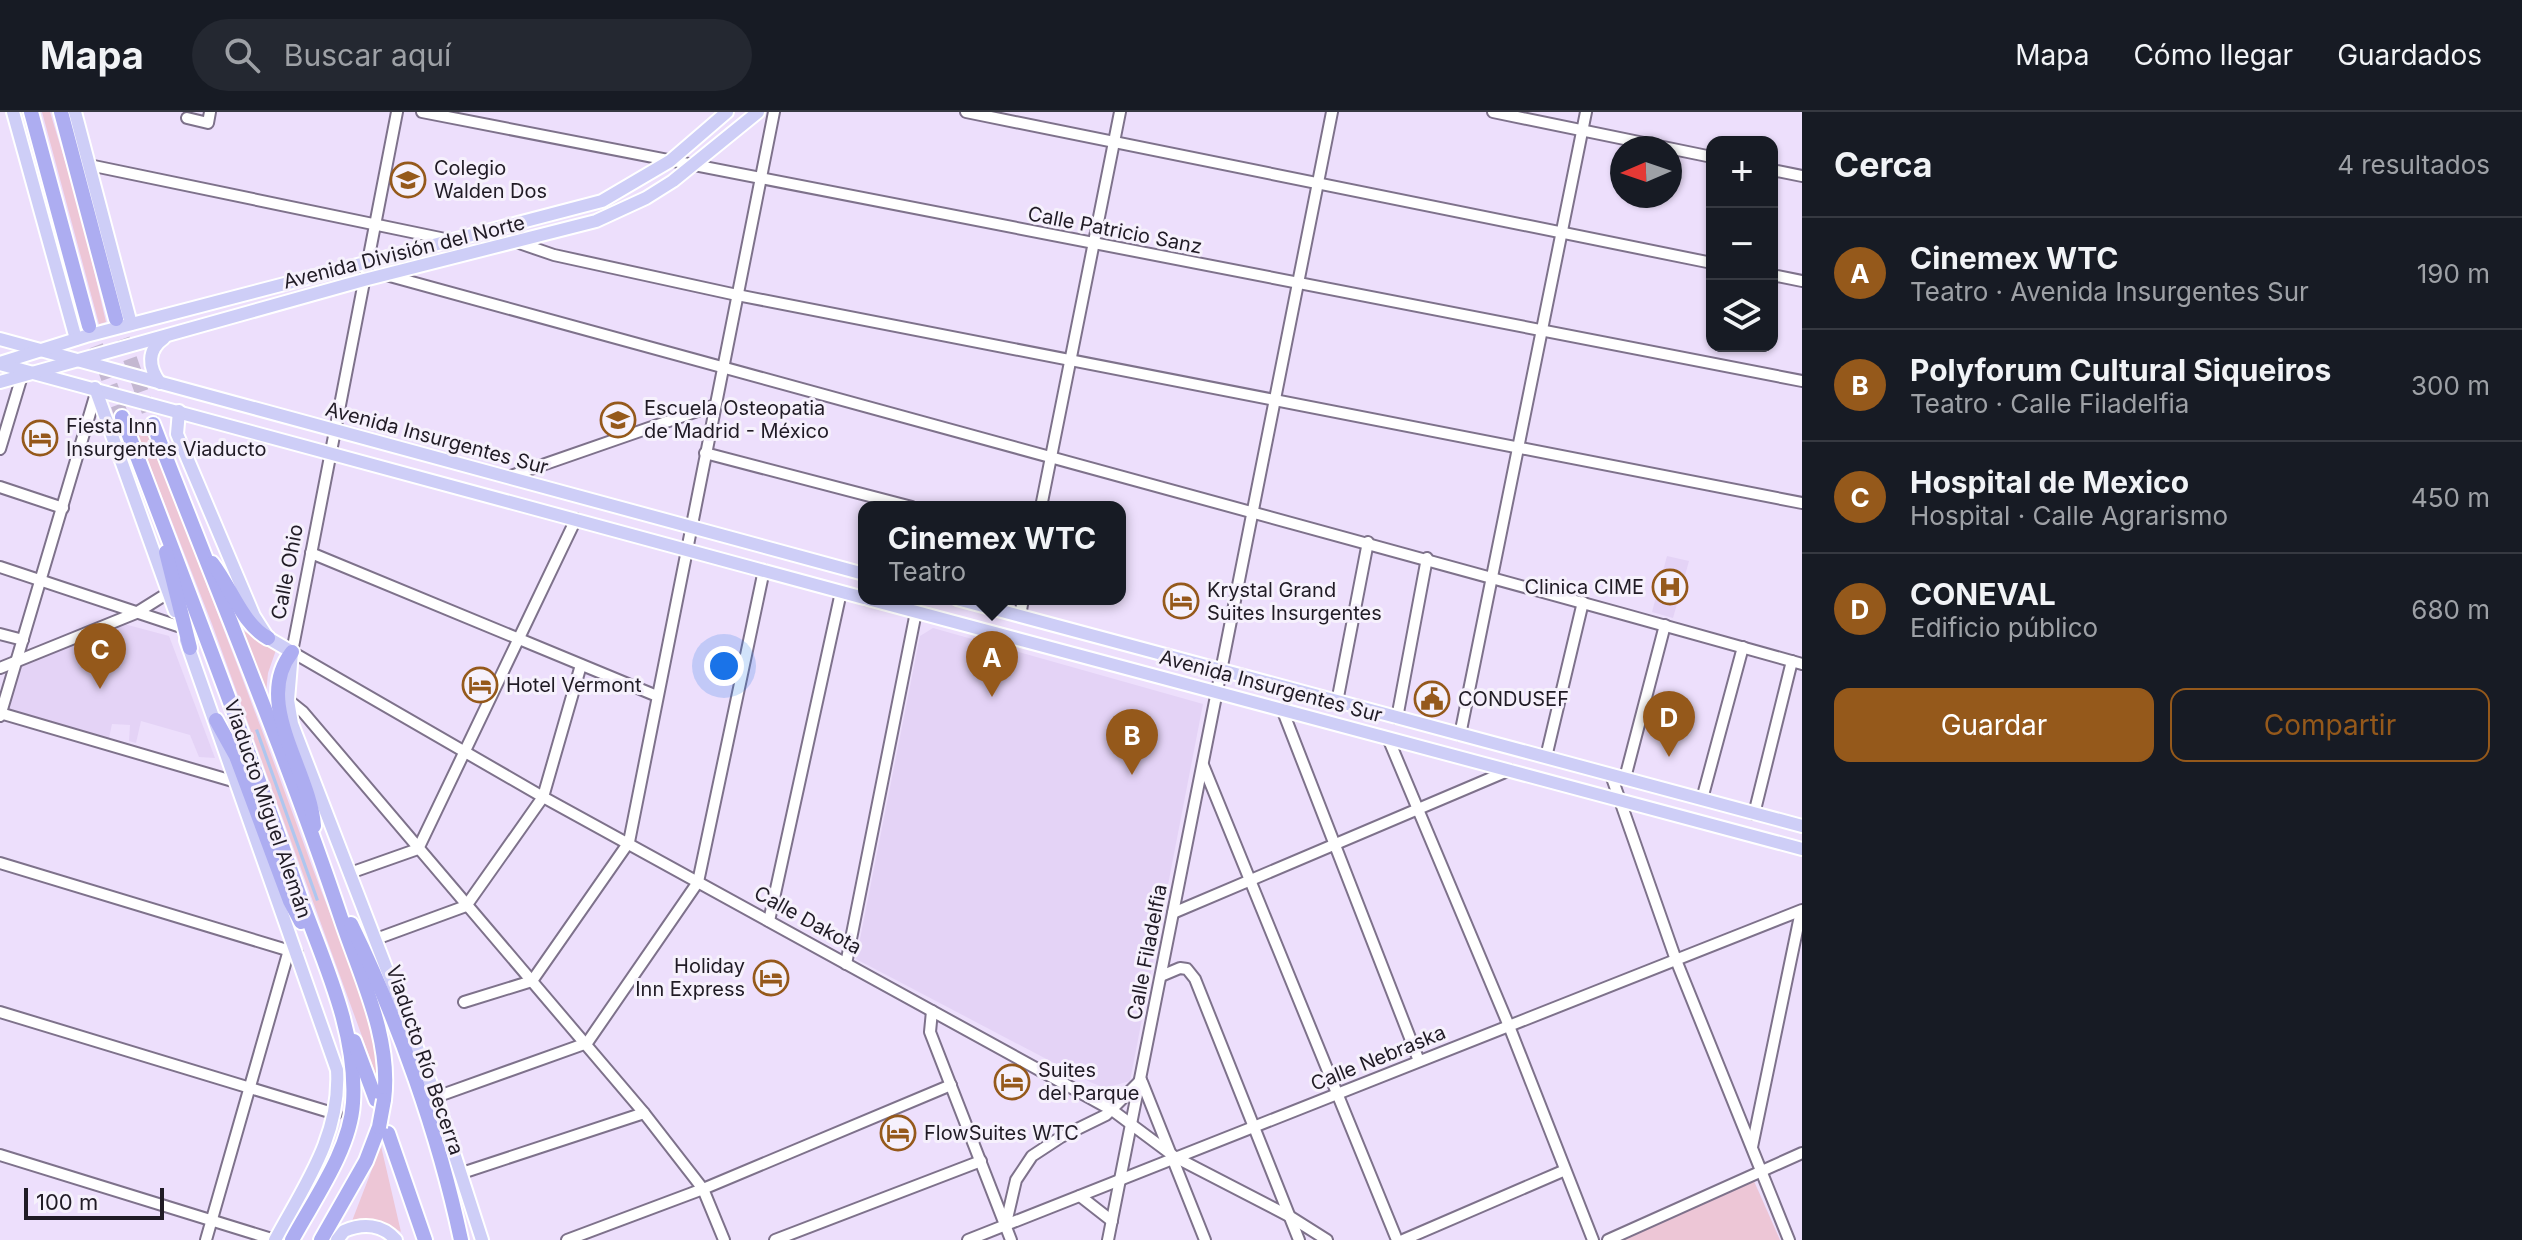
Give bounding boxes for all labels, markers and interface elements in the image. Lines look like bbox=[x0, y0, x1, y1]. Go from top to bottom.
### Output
search box bbox=[192, 19, 752, 91]
text: Mapa bbox=[40, 32, 144, 78]
icon: search bbox=[220, 33, 264, 77]
text: Buscar aquí bbox=[284, 37, 451, 73]
text: Mapa bbox=[2015, 38, 2089, 72]
text: Cómo llegar bbox=[2133, 38, 2293, 72]
text: Guardados bbox=[2337, 38, 2482, 72]
north arrow bbox=[1610, 136, 1682, 208]
map controls bbox=[1706, 136, 1778, 352]
button: + bbox=[1706, 136, 1778, 208]
text: Cerca bbox=[1834, 144, 1933, 185]
text: 4 resultados bbox=[2337, 149, 2490, 180]
place label: Colegio Walden Dos bbox=[434, 156, 547, 203]
school or university icon: Colegio Walden Dos bbox=[389, 161, 427, 199]
street label: Calle Patricio Sanz bbox=[1026, 201, 1204, 259]
button: − bbox=[1706, 208, 1778, 280]
street label: Avenida División del Norte bbox=[281, 210, 527, 294]
text: Cinemex WTC bbox=[1910, 240, 2118, 276]
text: A bbox=[1850, 258, 1870, 289]
text: 190 m bbox=[2417, 258, 2490, 289]
text: Teatro · Avenida Insurgentes Sur bbox=[1910, 276, 2309, 307]
button: layers bbox=[1706, 280, 1778, 352]
text: Polyforum Cultural Siqueiros bbox=[1910, 352, 2331, 388]
text: B bbox=[1851, 370, 1869, 401]
text: 300 m bbox=[2411, 370, 2490, 401]
text: Teatro · Calle Filadelfia bbox=[1910, 388, 2189, 419]
place label: Escuela Osteopatia de Madrid - México bbox=[644, 396, 829, 443]
street label: Avenida Insurgentes Sur bbox=[323, 397, 551, 479]
school or university icon: Escuela Osteopatia de Madrid - México bbox=[599, 401, 637, 439]
place label: Fiesta Inn Insurgentes Viaducto bbox=[66, 414, 266, 461]
hotel icon: Fiesta Inn Insurgentes Viaducto bbox=[21, 419, 59, 457]
text: Hospital de Mexico bbox=[1910, 464, 2189, 500]
text: C bbox=[1850, 482, 1870, 513]
text: 450 m bbox=[2411, 482, 2490, 513]
text: Hospital · Calle Agrarismo bbox=[1910, 500, 2228, 531]
popup bbox=[858, 501, 1126, 605]
text: Cinemex WTC bbox=[888, 520, 1096, 556]
street label: Calle Ohio bbox=[266, 522, 308, 622]
text: Teatro bbox=[888, 556, 966, 587]
hospital icon: Clinica CIME bbox=[1651, 568, 1689, 606]
place label: Clinica CIME bbox=[1524, 575, 1644, 599]
text: CONEVAL bbox=[1910, 576, 2056, 612]
place label: Krystal Grand Suites Insurgentes bbox=[1207, 578, 1382, 625]
hotel icon: Krystal Grand Suites Insurgentes bbox=[1162, 582, 1200, 620]
text: D bbox=[1851, 594, 1869, 625]
text: 680 m bbox=[2411, 594, 2490, 625]
text: Edificio público bbox=[1910, 612, 2098, 643]
pin: C bbox=[74, 623, 126, 689]
pin: A bbox=[966, 631, 1018, 697]
street label: Avenida Insurgentes Sur bbox=[1157, 645, 1385, 727]
your location bbox=[704, 646, 744, 686]
hotel icon: Hotel Vermont bbox=[461, 666, 499, 704]
place label: Hotel Vermont bbox=[506, 673, 642, 697]
public building icon: CONDUSEF bbox=[1413, 680, 1451, 718]
place label: CONDUSEF bbox=[1458, 687, 1569, 711]
button: Guardar bbox=[1834, 688, 2154, 762]
button: Compartir bbox=[2170, 688, 2490, 762]
pin: D bbox=[1643, 691, 1695, 757]
street label: Viaducto Miguel Alemán bbox=[219, 697, 317, 921]
pin: B bbox=[1106, 709, 1158, 775]
street label: Calle Dakota bbox=[750, 881, 866, 959]
street label: Calle Filadelfia bbox=[1122, 882, 1172, 1022]
place label: Holiday Inn Express bbox=[635, 954, 745, 1001]
hotel icon: Holiday Inn Express bbox=[752, 959, 790, 997]
street label: Viaducto Río Becerra bbox=[381, 962, 469, 1158]
street label: Calle Nebraska bbox=[1307, 1020, 1449, 1096]
place label: Suites del Parque bbox=[1038, 1058, 1139, 1105]
hotel icon: Suites del Parque bbox=[993, 1063, 1031, 1101]
hotel icon: FlowSuites WTC bbox=[879, 1114, 917, 1152]
place label: FlowSuites WTC bbox=[924, 1121, 1079, 1145]
scale bar bbox=[24, 1184, 164, 1220]
text: 100 m bbox=[36, 1189, 98, 1215]

